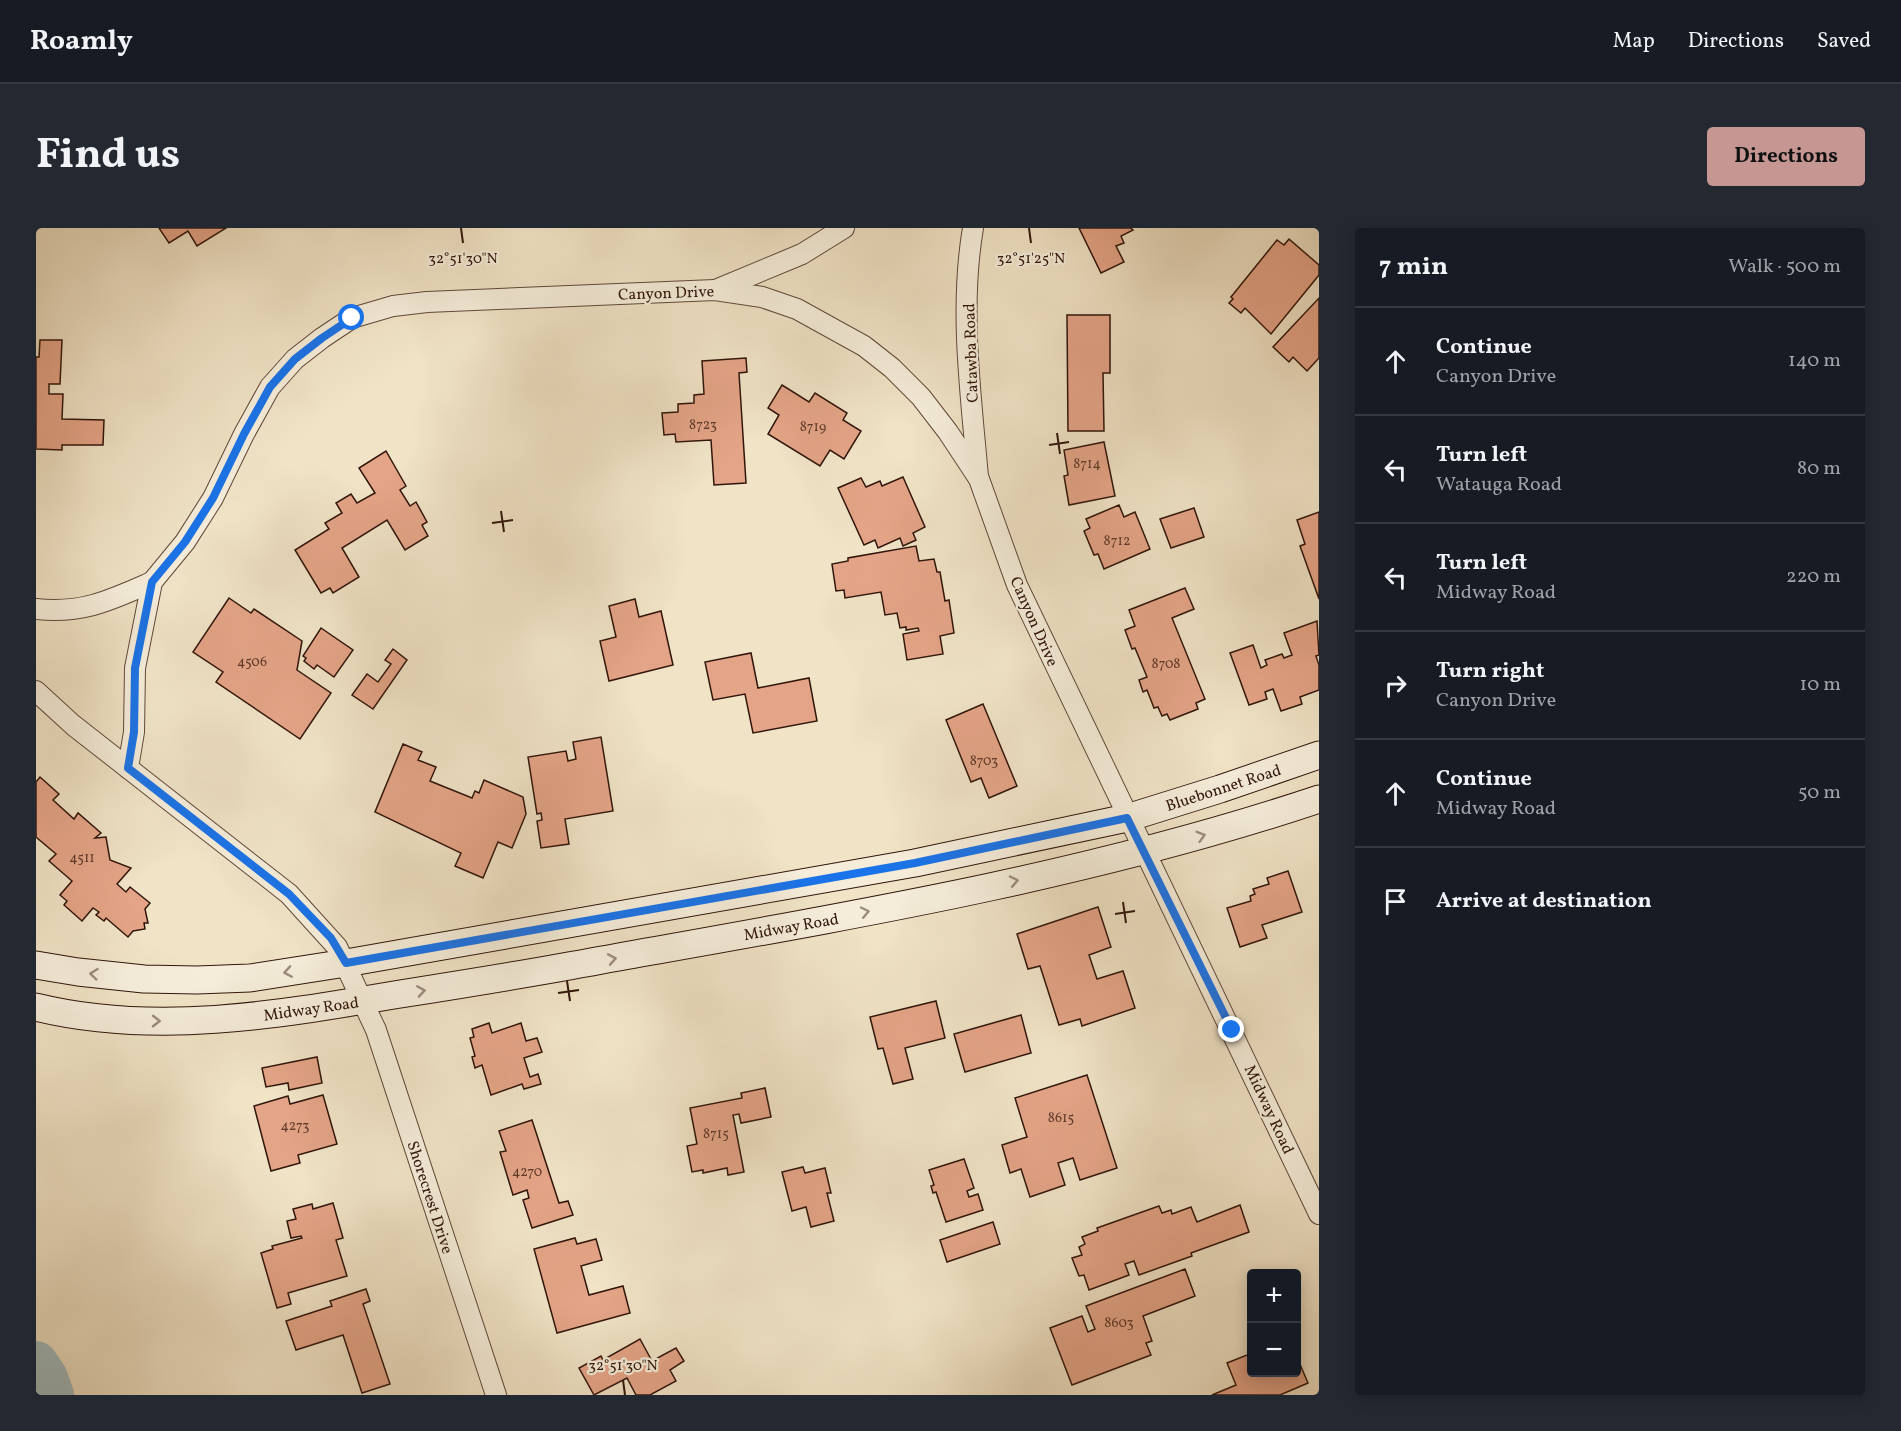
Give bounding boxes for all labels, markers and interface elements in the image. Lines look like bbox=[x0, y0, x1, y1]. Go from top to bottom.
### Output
text: Roamly bbox=[30, 22, 133, 61]
text: Map bbox=[1613, 27, 1655, 56]
text: Directions bbox=[1688, 27, 1784, 56]
text: Saved bbox=[1817, 27, 1871, 56]
text: Find us bbox=[36, 127, 180, 186]
button: Directions bbox=[1707, 127, 1865, 186]
text: 32°51'30"N bbox=[428, 249, 498, 270]
text: 32°51'25"N bbox=[997, 249, 1065, 270]
text: 7 min bbox=[1379, 249, 1448, 285]
text: Walk · 500 m bbox=[1728, 253, 1841, 281]
street label: Canyon Drive bbox=[618, 281, 715, 307]
street label: Catawba Road bbox=[959, 303, 985, 403]
route start bbox=[338, 304, 364, 330]
text: Continue bbox=[1436, 332, 1532, 363]
icon: ahead bbox=[1379, 345, 1412, 378]
text: 140 m bbox=[1788, 347, 1841, 375]
text: Canyon Drive bbox=[1436, 363, 1556, 391]
house number: 8723 bbox=[689, 416, 717, 435]
house number: 8719 bbox=[800, 418, 826, 437]
text: Turn left bbox=[1436, 440, 1527, 471]
icon: left bbox=[1379, 453, 1412, 486]
house number: 8714 bbox=[1073, 455, 1101, 474]
text: 80 m bbox=[1797, 455, 1841, 483]
text: Watauga Road bbox=[1436, 471, 1562, 499]
house number: 8712 bbox=[1104, 532, 1130, 551]
text: Turn left bbox=[1436, 548, 1527, 579]
icon: left bbox=[1379, 561, 1412, 594]
text: 220 m bbox=[1786, 563, 1841, 591]
street label: Canyon Drive bbox=[1004, 573, 1063, 670]
text: Midway Road bbox=[1436, 579, 1556, 607]
house number: 4506 bbox=[237, 653, 267, 672]
house number: 8708 bbox=[1152, 655, 1180, 674]
text: Turn right bbox=[1436, 656, 1544, 687]
icon: right bbox=[1379, 669, 1412, 702]
text: 10 m bbox=[1800, 671, 1841, 699]
text: Canyon Drive bbox=[1436, 687, 1556, 715]
house number: 8703 bbox=[970, 752, 998, 771]
street label: Bluebonnet Road bbox=[1163, 760, 1284, 818]
text: Continue bbox=[1436, 764, 1532, 795]
icon: ahead bbox=[1379, 777, 1412, 810]
text: 50 m bbox=[1798, 779, 1841, 807]
text: Midway Road bbox=[1436, 795, 1556, 823]
one-way arrow bbox=[1195, 831, 1206, 843]
house number: 4511 bbox=[69, 849, 95, 868]
one-way arrow bbox=[1008, 876, 1018, 889]
icon: arrive bbox=[1379, 885, 1412, 918]
text: Arrive at destination bbox=[1436, 886, 1652, 917]
one-way arrow bbox=[860, 907, 870, 920]
street label: Midway Road bbox=[742, 909, 841, 947]
one-way arrow bbox=[607, 953, 616, 965]
one-way arrow bbox=[284, 965, 294, 978]
one-way arrow bbox=[89, 968, 98, 981]
one-way arrow bbox=[416, 985, 426, 998]
street label: Midway Road bbox=[262, 992, 360, 1028]
one-way arrow bbox=[152, 1015, 161, 1027]
route end bbox=[1218, 1016, 1244, 1042]
street label: Midway Road bbox=[1238, 1062, 1298, 1158]
house number: 8615 bbox=[1048, 1109, 1074, 1128]
house number: 4273 bbox=[280, 1117, 310, 1136]
house number: 8715 bbox=[703, 1125, 729, 1144]
street label: Shorecrest Drive bbox=[401, 1138, 458, 1257]
house number: 4270 bbox=[512, 1163, 542, 1182]
map controls bbox=[1247, 1269, 1301, 1377]
button: + bbox=[1247, 1269, 1301, 1323]
house number: 8603 bbox=[1104, 1314, 1134, 1333]
button: − bbox=[1247, 1323, 1301, 1377]
text: 32°51'30"N bbox=[588, 1356, 658, 1377]

